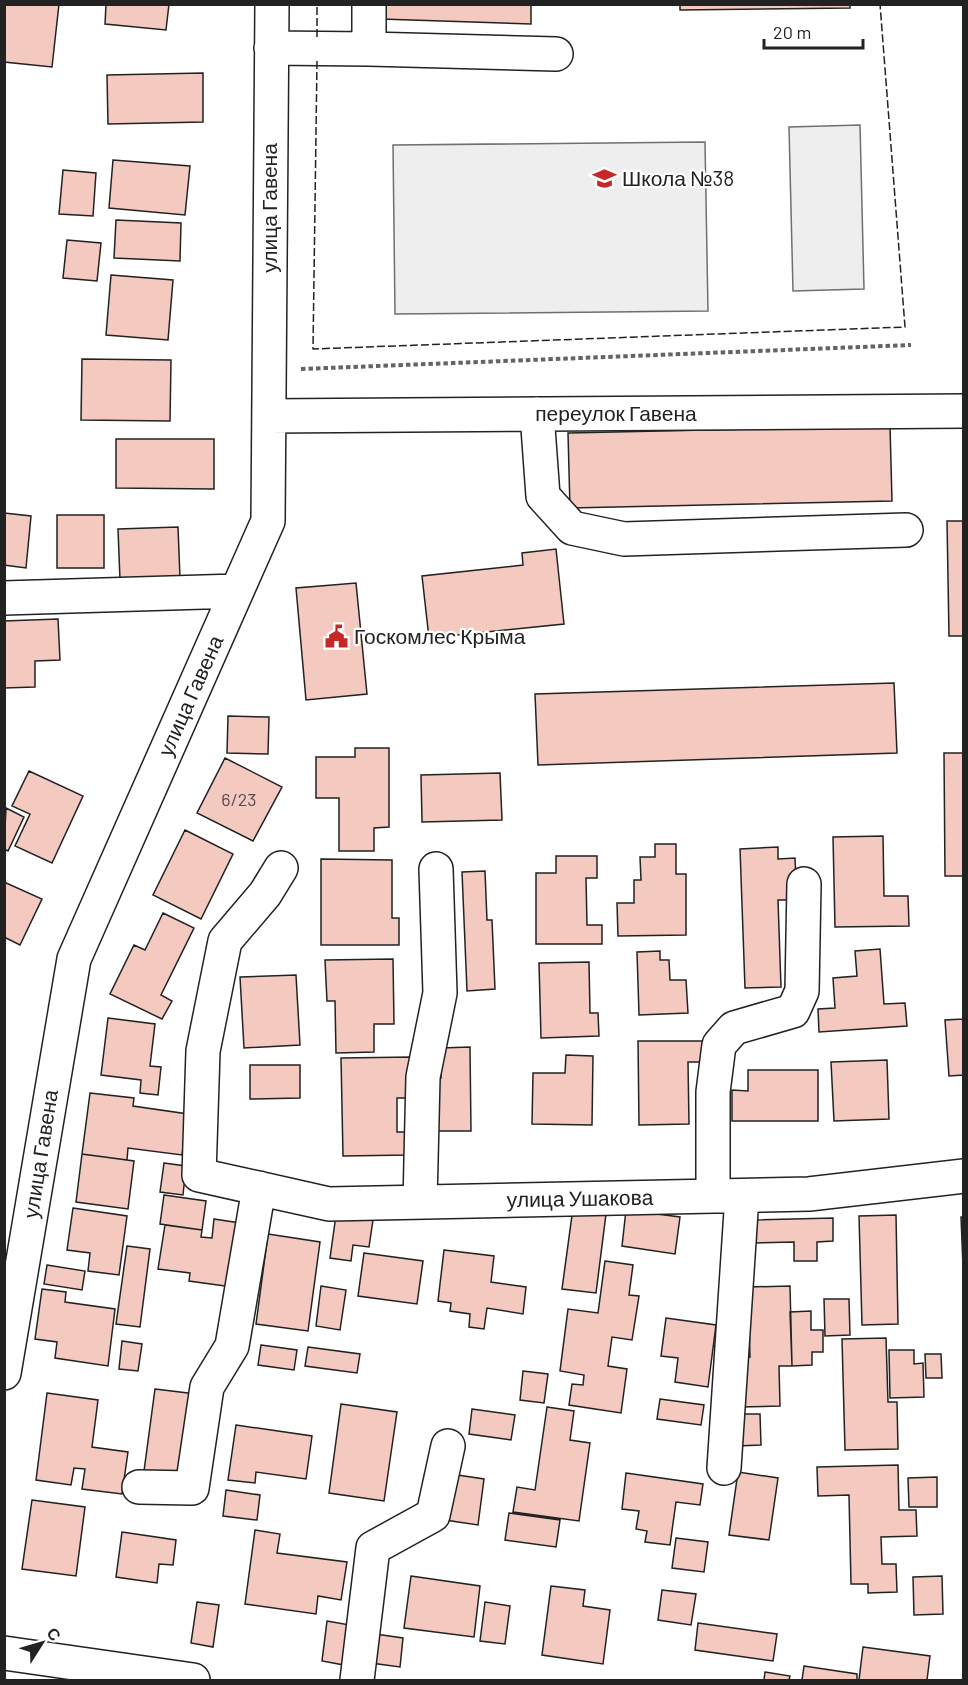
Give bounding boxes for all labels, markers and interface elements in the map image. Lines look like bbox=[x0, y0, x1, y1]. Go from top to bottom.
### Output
scale bar bbox=[764, 12, 863, 50]
text: 20 m bbox=[773, 21, 811, 43]
street label: улица Гавена bbox=[256, 143, 281, 273]
place label: Школа №38 bbox=[622, 165, 734, 190]
school or university icon: Школа №38 bbox=[591, 166, 617, 192]
street label: переулок Гавена bbox=[535, 400, 697, 425]
place label: Госкомлес Крыма bbox=[354, 623, 526, 648]
public building icon: Госкомлес Крыма bbox=[323, 624, 349, 650]
street label: улица Гавена bbox=[152, 631, 228, 760]
house number: 6/23 bbox=[221, 788, 257, 810]
street label: улица Гавена bbox=[17, 1087, 62, 1220]
street label: улица Ушакова bbox=[506, 1184, 654, 1211]
north arrow bbox=[12, 1613, 72, 1673]
text: С bbox=[43, 1623, 66, 1644]

